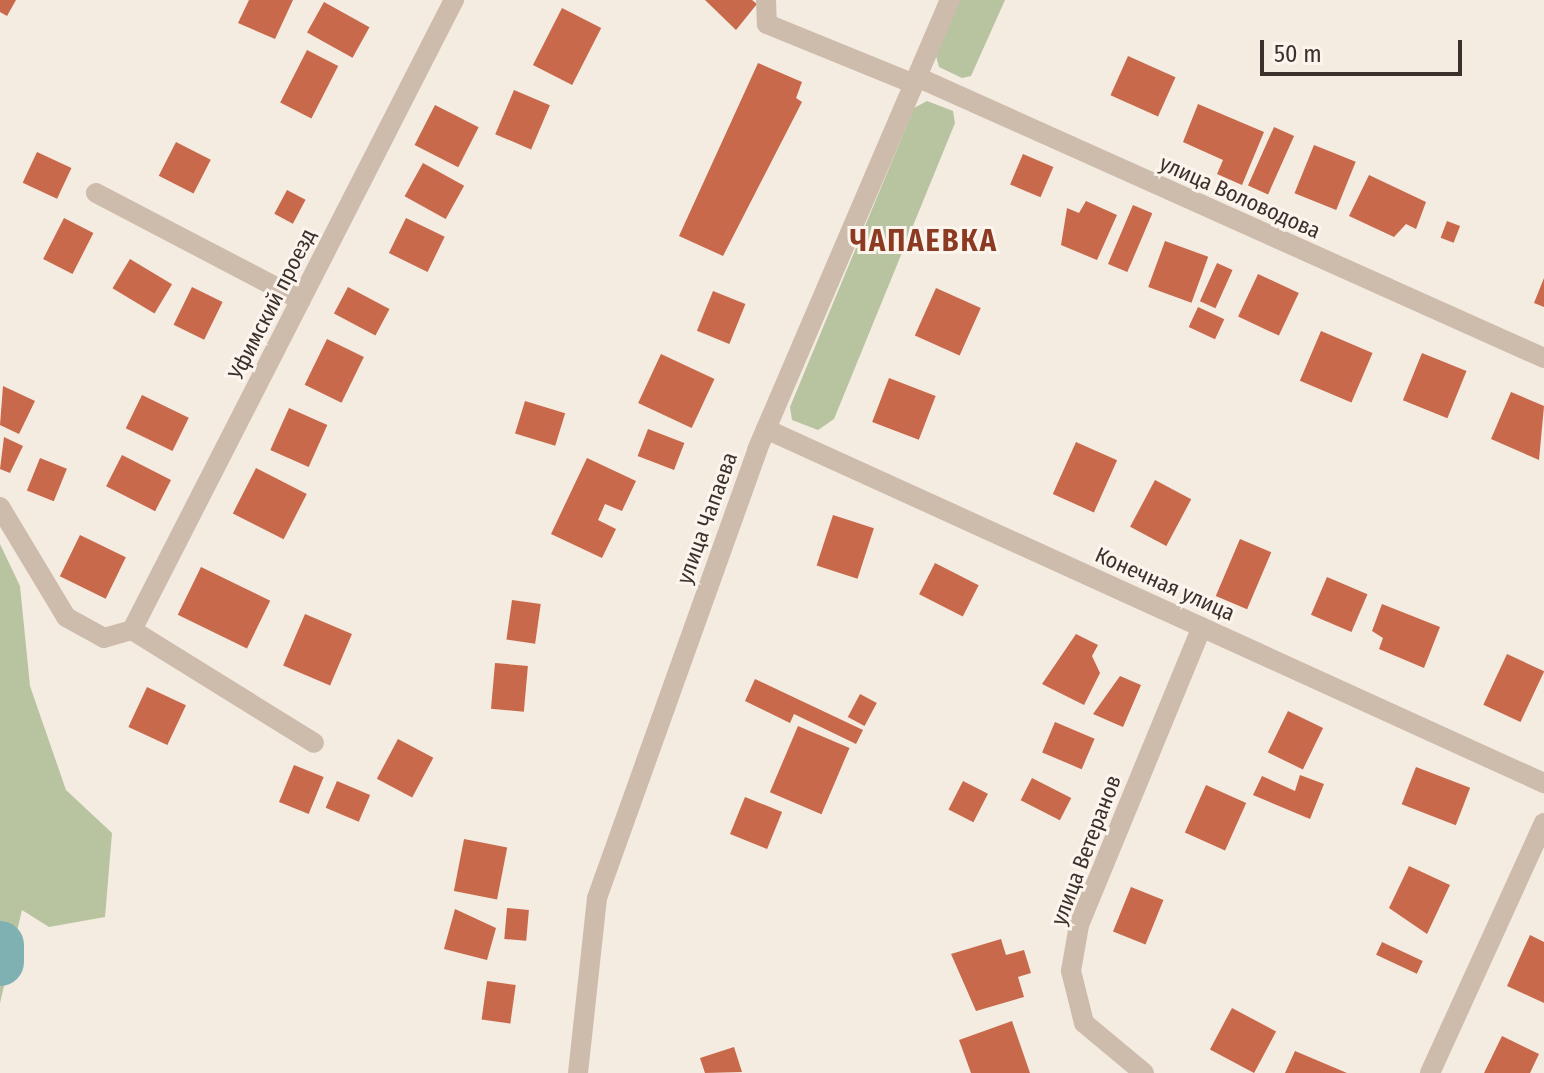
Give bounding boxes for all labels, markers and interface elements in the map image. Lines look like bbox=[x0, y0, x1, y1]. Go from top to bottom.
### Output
scale bar bbox=[1264, 24, 1466, 74]
text: 50 m bbox=[1274, 40, 1322, 68]
street label: улица Воловодова bbox=[1156, 150, 1324, 244]
district label: ЧАПАЕВКА bbox=[850, 223, 998, 259]
street label: Уфимский проезд bbox=[223, 224, 321, 384]
street label: улица Чапаева bbox=[671, 449, 743, 587]
street label: Конечная улица bbox=[1091, 541, 1239, 627]
street label: улица Ветеранов bbox=[1045, 771, 1127, 929]

